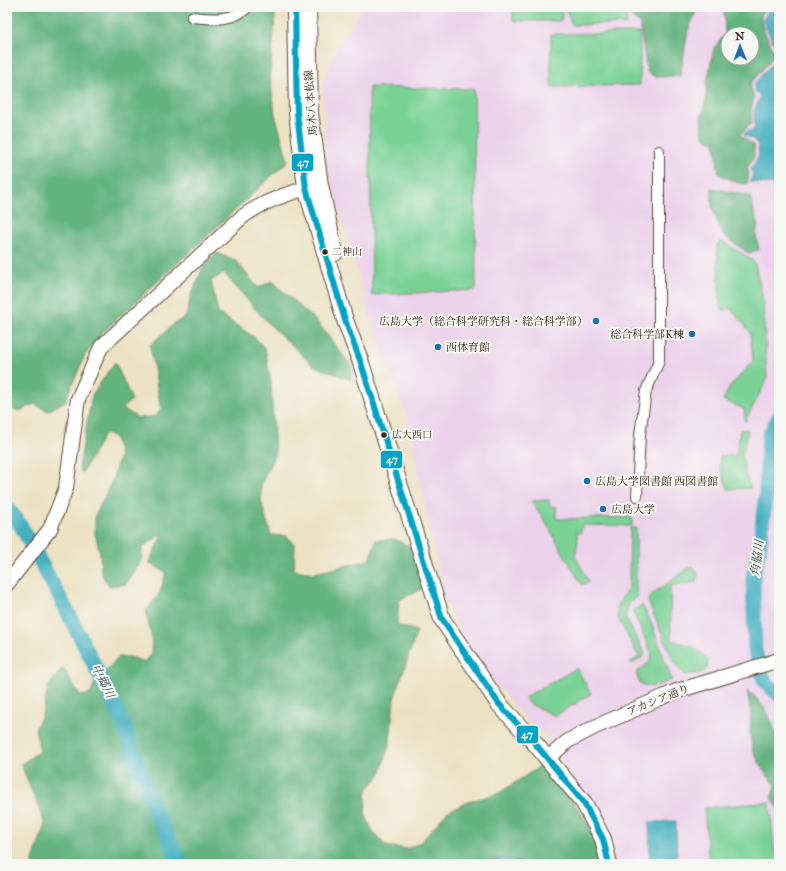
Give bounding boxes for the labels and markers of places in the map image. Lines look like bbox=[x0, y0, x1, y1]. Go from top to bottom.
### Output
place label: 二神山 bbox=[332, 246, 362, 258]
marker: 二神山 bbox=[320, 247, 330, 257]
place label: 広島大学（総合科学研究科・総合科学部） bbox=[379, 315, 588, 328]
marker: 広島大学（総合科学研究科・総合科学部） bbox=[591, 316, 601, 326]
place label: 総合科学部K棟 bbox=[610, 328, 684, 341]
marker: 総合科学部K棟 bbox=[687, 329, 697, 339]
place label: 西体育館 bbox=[446, 341, 490, 354]
marker: 西体育館 bbox=[433, 342, 443, 352]
place label: 広大西口 bbox=[392, 429, 432, 441]
marker: 広大西口 bbox=[379, 430, 389, 440]
place label: 広島大学図書館 西図書館 bbox=[595, 475, 718, 488]
marker: 広島大学図書館 西図書館 bbox=[582, 476, 592, 486]
place label: 広島大学 bbox=[611, 503, 655, 516]
marker: 広島大学 bbox=[598, 504, 608, 514]

